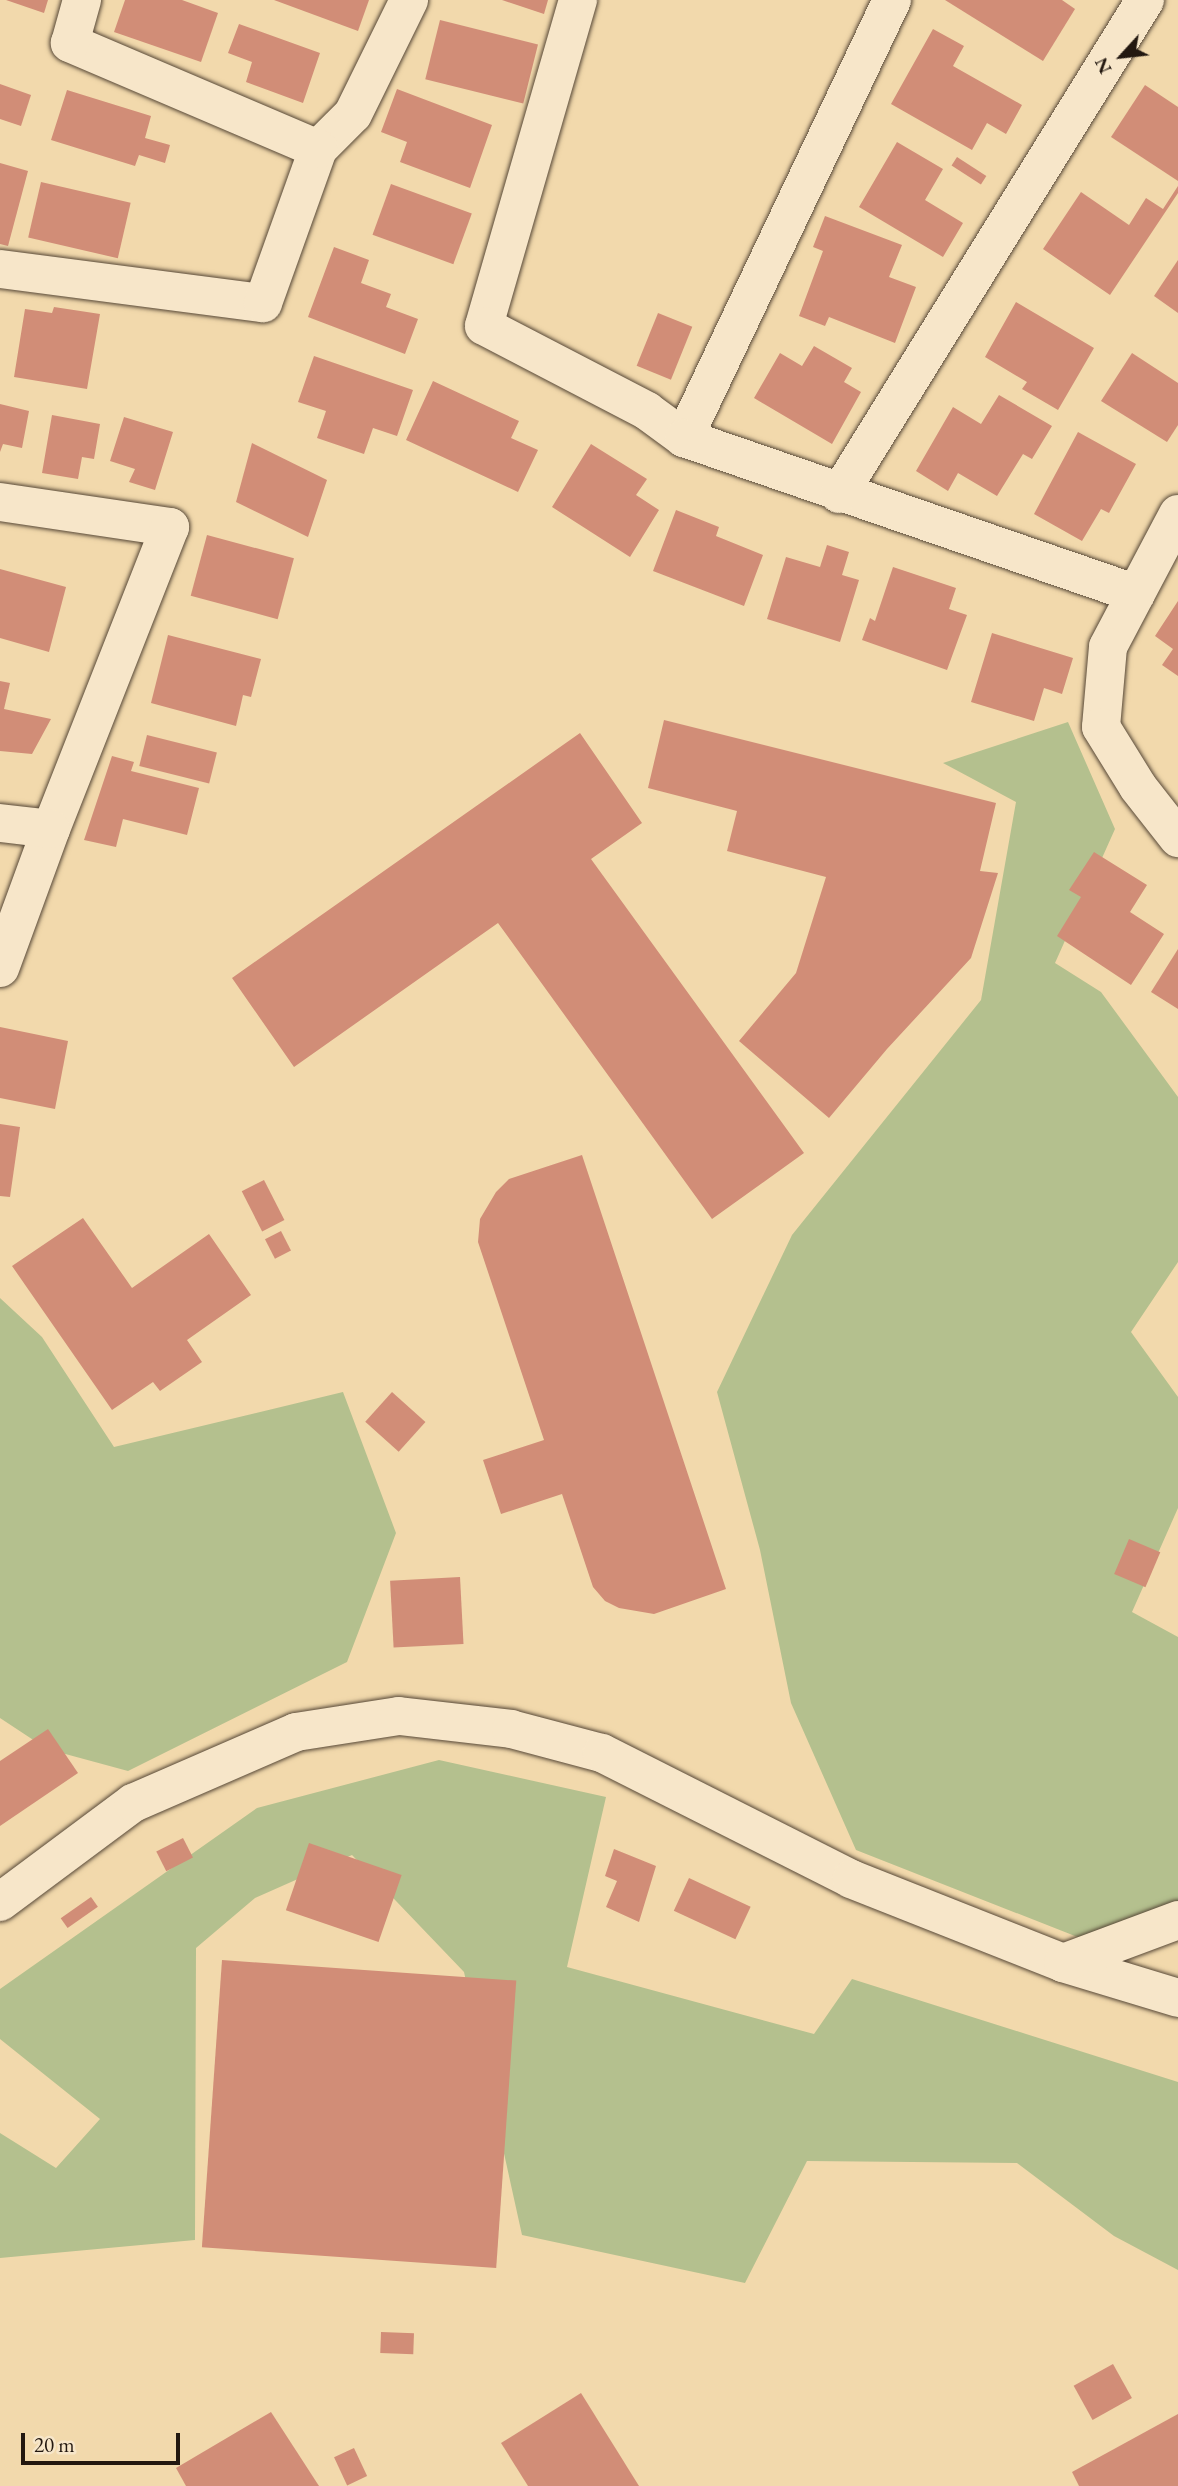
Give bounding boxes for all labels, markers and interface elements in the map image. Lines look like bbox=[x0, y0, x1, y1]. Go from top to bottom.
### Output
north arrow bbox=[1087, 21, 1157, 91]
text: N bbox=[1088, 53, 1117, 78]
scale bar bbox=[24, 2420, 184, 2464]
text: 20 m bbox=[34, 2431, 75, 2458]

